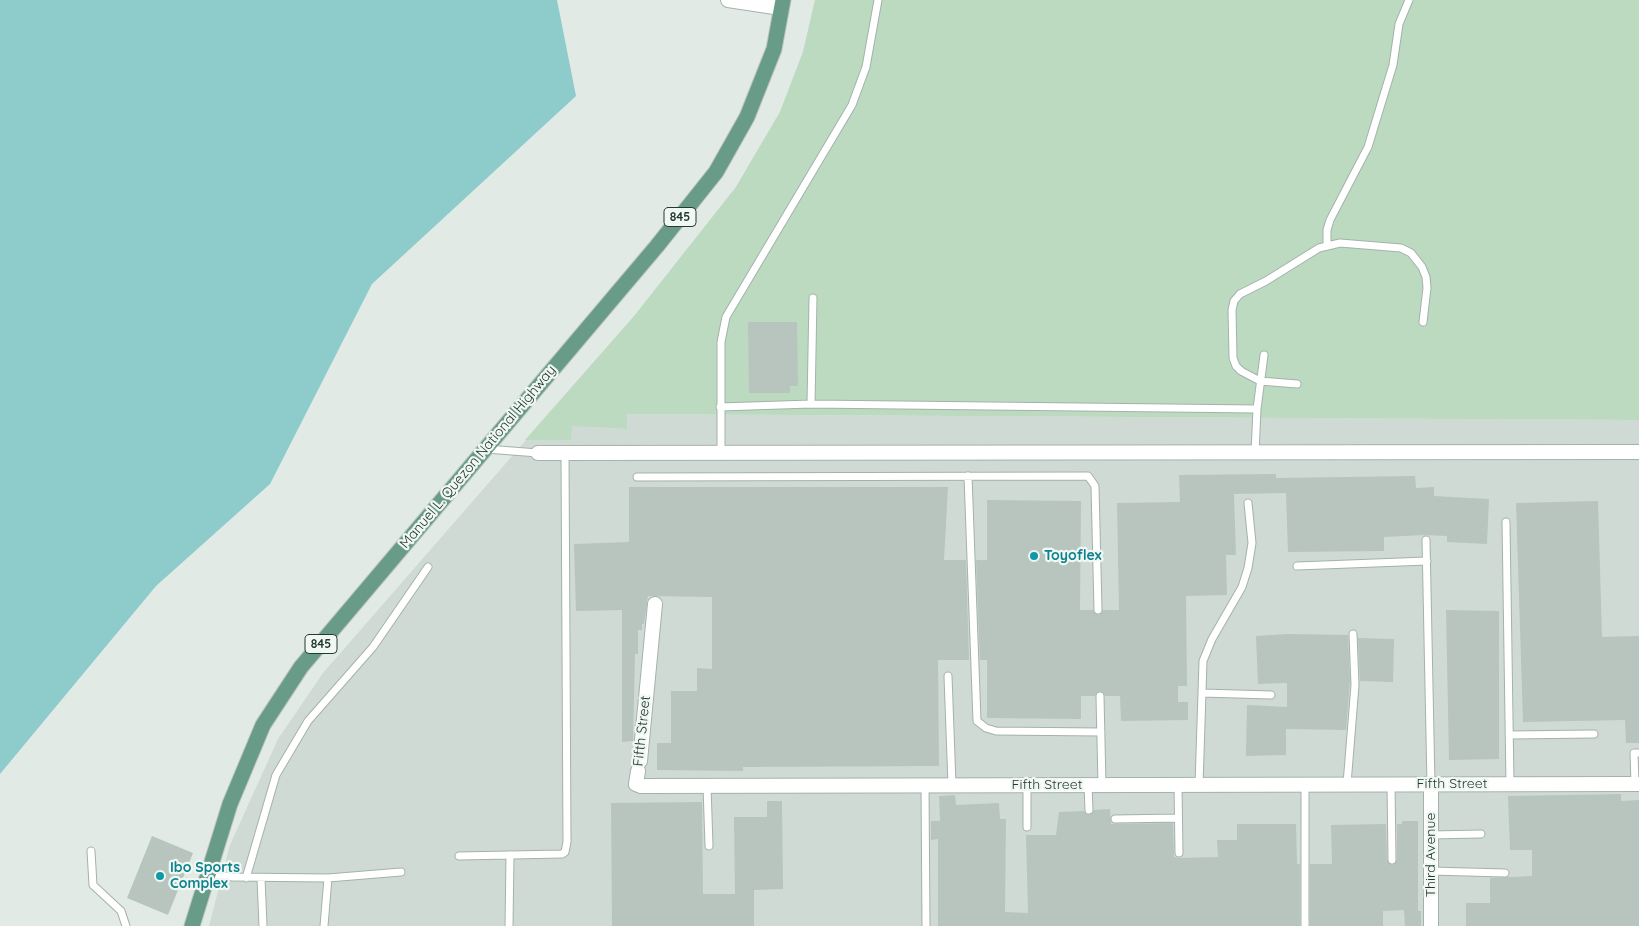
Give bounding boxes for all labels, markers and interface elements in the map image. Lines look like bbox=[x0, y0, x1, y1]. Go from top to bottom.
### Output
road number: 845 bbox=[664, 208, 696, 226]
street label: Manuel L. Quezon National Highway bbox=[396, 362, 560, 552]
place label: Toyoflex bbox=[1044, 548, 1102, 564]
marker: Toyoflex bbox=[1028, 550, 1040, 562]
road number: 845 bbox=[305, 634, 337, 654]
street label: Fifth Street bbox=[630, 695, 654, 767]
street label: Fifth Street bbox=[1417, 776, 1487, 792]
street label: Fifth Street bbox=[1012, 777, 1082, 793]
street label: Third Avenue bbox=[1423, 813, 1439, 897]
place label: Ibo Sports Complex bbox=[170, 860, 240, 892]
marker: Ibo Sports Complex bbox=[154, 870, 166, 882]

